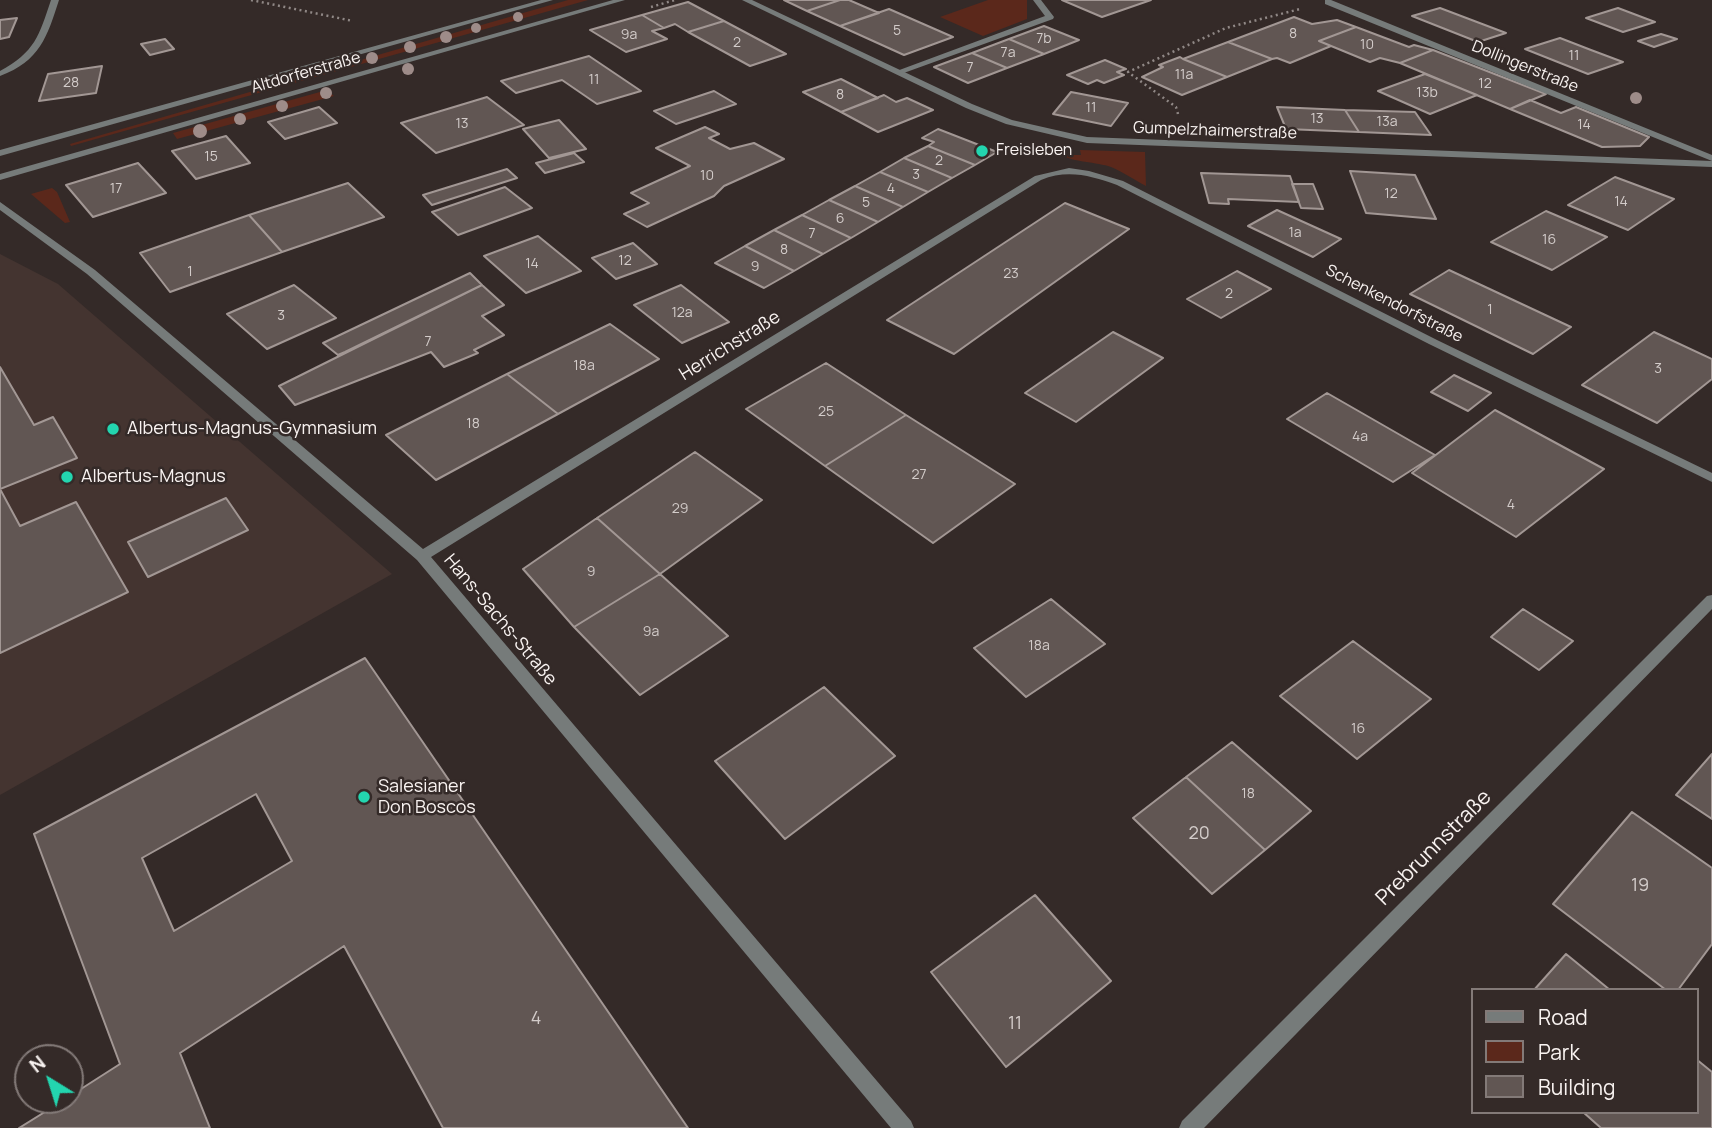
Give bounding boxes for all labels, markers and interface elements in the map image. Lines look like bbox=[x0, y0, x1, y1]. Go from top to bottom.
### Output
house number: 5 bbox=[893, 23, 901, 39]
house number: 8 bbox=[1289, 26, 1297, 42]
house number: 9a bbox=[621, 27, 637, 43]
house number: 7b bbox=[1036, 31, 1052, 47]
house number: 2 bbox=[733, 35, 741, 51]
house number: 10 bbox=[1360, 37, 1374, 53]
street label: Dollingerstraße bbox=[1469, 37, 1581, 97]
house number: 7a bbox=[1001, 45, 1015, 61]
street label: Altdorferstraße bbox=[249, 48, 363, 98]
house number: 11 bbox=[1569, 48, 1579, 64]
house number: 7 bbox=[966, 60, 974, 76]
house number: 11a bbox=[1175, 67, 1193, 83]
house number: 11 bbox=[589, 72, 599, 88]
house number: 28 bbox=[63, 75, 79, 91]
house number: 12 bbox=[1478, 76, 1492, 92]
house number: 13b bbox=[1416, 85, 1438, 101]
house number: 8 bbox=[836, 87, 844, 103]
house number: 11 bbox=[1086, 100, 1096, 116]
house number: 13 bbox=[1310, 111, 1324, 127]
house number: 13a bbox=[1377, 114, 1397, 130]
house number: 13 bbox=[455, 116, 469, 132]
house number: 14 bbox=[1577, 117, 1591, 133]
street label: Gumpelzhaimerstraße bbox=[1133, 119, 1297, 143]
place label: Freisleben bbox=[996, 141, 1072, 161]
marker: Freisleben bbox=[974, 143, 990, 159]
house number: 15 bbox=[204, 149, 218, 165]
house number: 2 bbox=[935, 153, 943, 169]
house number: 3 bbox=[912, 167, 920, 183]
house number: 10 bbox=[700, 168, 714, 184]
house number: 17 bbox=[110, 181, 122, 197]
house number: 4 bbox=[887, 181, 895, 197]
house number: 12 bbox=[1384, 186, 1398, 202]
house number: 14 bbox=[1614, 194, 1628, 210]
house number: 5 bbox=[862, 195, 870, 211]
house number: 6 bbox=[836, 211, 844, 227]
house number: 1a bbox=[1288, 225, 1302, 241]
house number: 7 bbox=[808, 226, 816, 242]
house number: 16 bbox=[1542, 232, 1556, 248]
house number: 8 bbox=[780, 242, 788, 258]
house number: 12 bbox=[618, 253, 632, 269]
house number: 14 bbox=[525, 256, 539, 272]
house number: 9 bbox=[751, 259, 759, 275]
street label: Schenkendorfstraße bbox=[1322, 261, 1466, 347]
house number: 1 bbox=[187, 264, 193, 280]
house number: 23 bbox=[1003, 266, 1019, 282]
house number: 2 bbox=[1225, 286, 1233, 302]
house number: 1 bbox=[1487, 302, 1493, 318]
house number: 12a bbox=[671, 305, 693, 321]
street label: Herrichstraße bbox=[676, 306, 784, 386]
house number: 3 bbox=[277, 308, 285, 324]
house number: 7 bbox=[424, 334, 432, 350]
house number: 18a bbox=[573, 358, 595, 374]
house number: 3 bbox=[1654, 361, 1662, 377]
house number: 25 bbox=[818, 404, 834, 420]
house number: 18 bbox=[466, 416, 480, 432]
place label: Albertus-Magnus-Gymnasium bbox=[127, 418, 377, 440]
marker: Albertus-Magnus-Gymnasium bbox=[105, 421, 121, 437]
house number: 4a bbox=[1352, 429, 1368, 445]
place label: Albertus-Magnus bbox=[81, 466, 226, 488]
house number: 27 bbox=[911, 467, 927, 483]
marker: Albertus-Magnus bbox=[59, 469, 75, 485]
house number: 4 bbox=[1507, 497, 1515, 513]
house number: 29 bbox=[672, 501, 688, 517]
street label: Hans-Sachs-Straße bbox=[439, 550, 561, 690]
house number: 9 bbox=[587, 564, 595, 580]
house number: 9a bbox=[643, 624, 659, 640]
house number: 18a bbox=[1028, 638, 1050, 654]
house number: 16 bbox=[1351, 721, 1365, 737]
place label: Salesianer Don Boscos bbox=[378, 776, 476, 818]
street label: Prebrunnstraße bbox=[1371, 785, 1497, 911]
house number: 18 bbox=[1241, 786, 1255, 802]
marker: Salesianer Don Boscos bbox=[356, 789, 372, 805]
house number: 20 bbox=[1188, 823, 1210, 845]
house number: 19 bbox=[1631, 875, 1649, 897]
legend bbox=[1470, 988, 1698, 1114]
text: Road bbox=[1538, 1003, 1588, 1031]
house number: 4 bbox=[531, 1008, 541, 1030]
house number: 11 bbox=[1008, 1013, 1022, 1035]
text: Park bbox=[1538, 1038, 1580, 1066]
north arrow bbox=[14, 1044, 84, 1114]
text: N bbox=[24, 1050, 51, 1078]
text: Building bbox=[1538, 1073, 1615, 1101]

